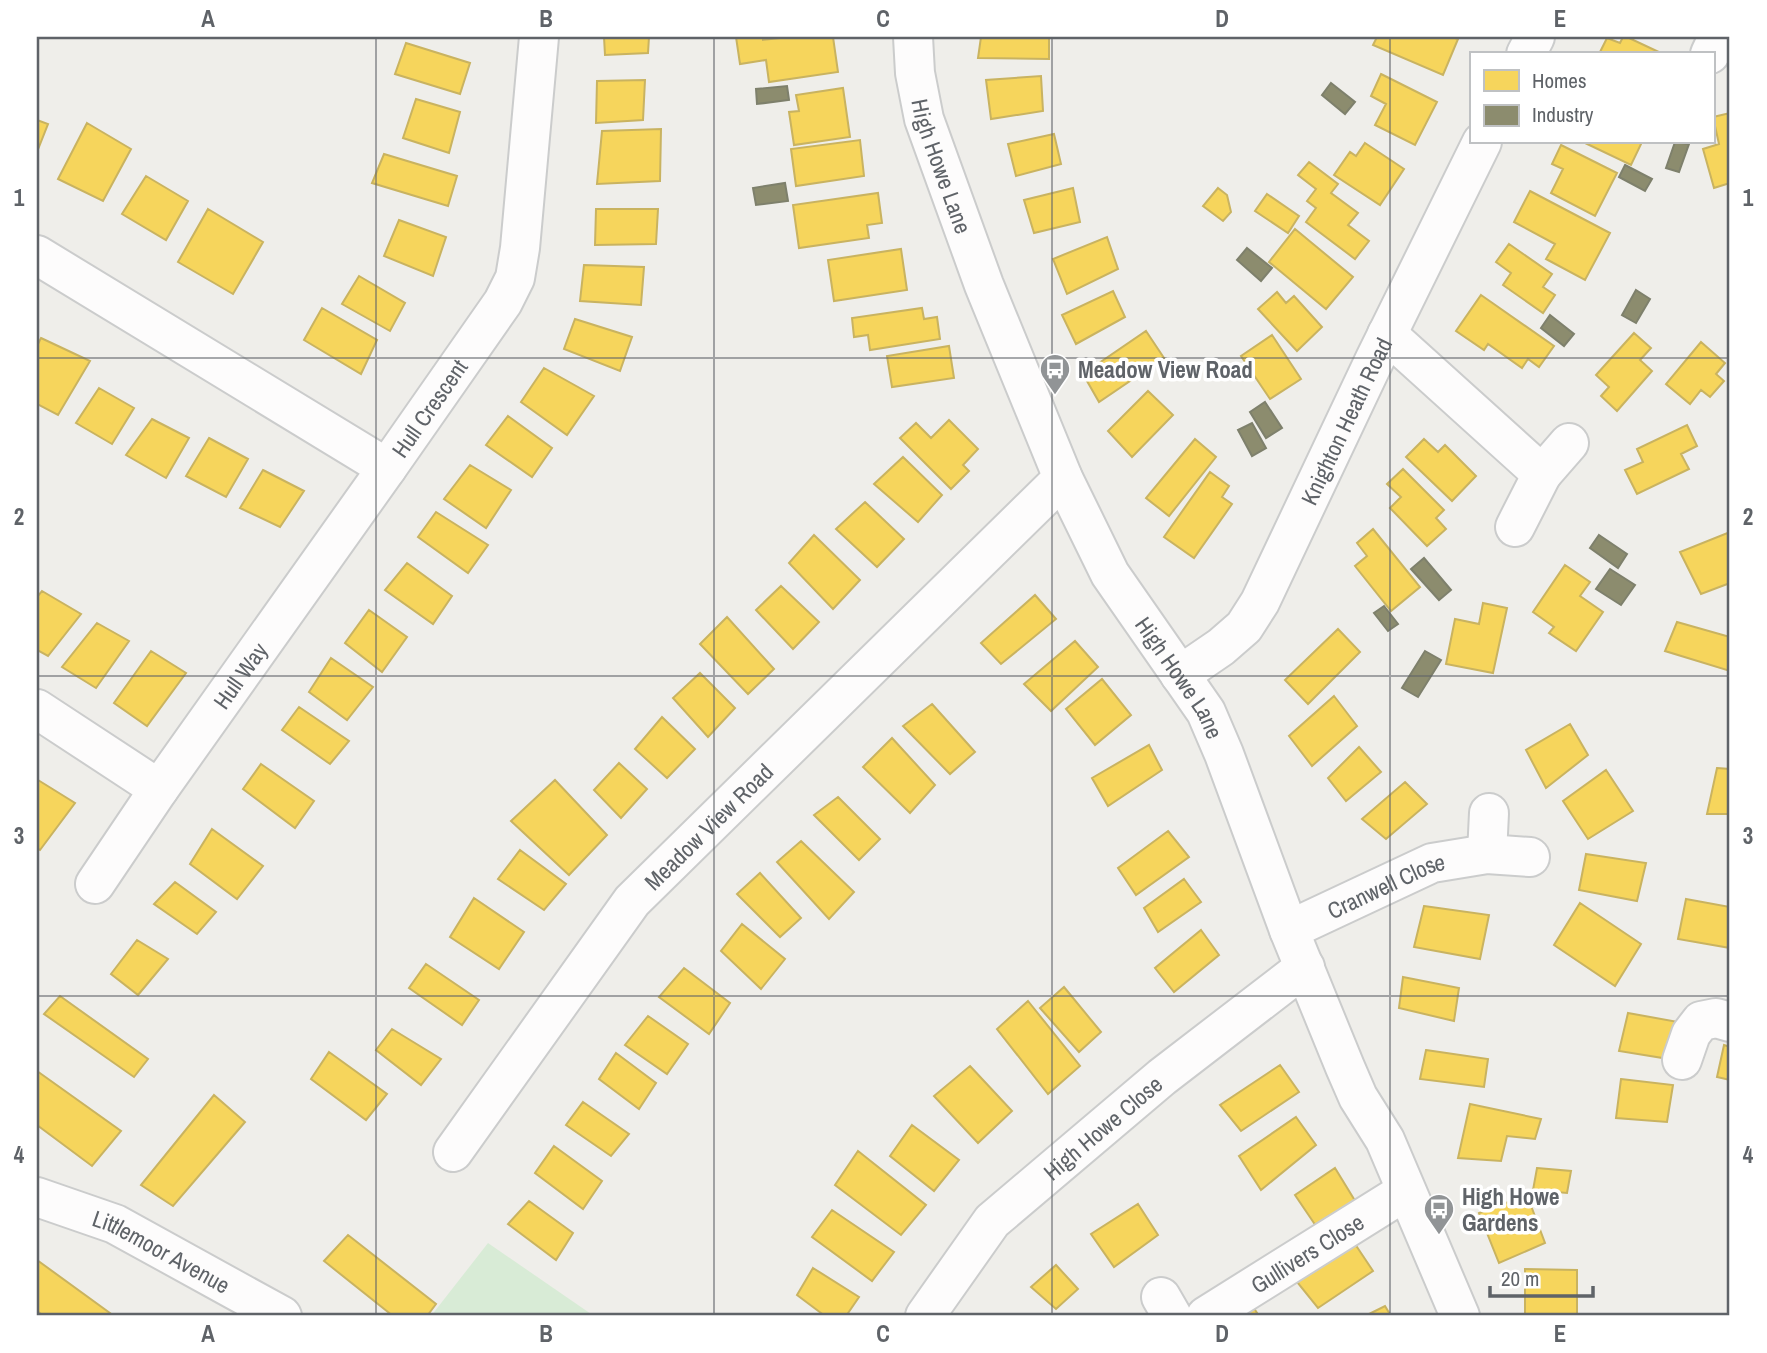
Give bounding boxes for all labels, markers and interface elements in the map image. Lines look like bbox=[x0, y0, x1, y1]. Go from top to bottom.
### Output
text: A bbox=[201, 3, 215, 34]
text: B bbox=[539, 3, 553, 34]
text: C bbox=[876, 3, 890, 34]
text: D bbox=[1215, 3, 1229, 34]
text: E bbox=[1554, 3, 1566, 34]
legend bbox=[1470, 52, 1714, 144]
text: Homes bbox=[1532, 66, 1587, 95]
street label: High Howe Lane bbox=[905, 96, 979, 237]
text: Industry bbox=[1532, 100, 1594, 129]
text: 1 bbox=[14, 182, 25, 213]
text: 1 bbox=[1743, 182, 1754, 213]
street label: Knighton Heath Road bbox=[1293, 332, 1399, 510]
bus stop icon: Meadow View Road bbox=[1038, 352, 1072, 396]
street label: Hull Crescent bbox=[384, 353, 474, 463]
place label: Meadow View Road bbox=[1078, 354, 1253, 385]
text: 2 bbox=[14, 501, 24, 532]
text: 2 bbox=[1743, 501, 1753, 532]
street label: High Howe Lane bbox=[1129, 610, 1231, 743]
street label: Hull Way bbox=[205, 635, 274, 715]
street label: Meadow View Road bbox=[637, 756, 779, 896]
text: 3 bbox=[14, 820, 24, 851]
text: 3 bbox=[1743, 820, 1753, 851]
street label: Cranwell Close bbox=[1322, 846, 1447, 926]
street label: High Howe Close bbox=[1036, 1068, 1169, 1187]
text: 4 bbox=[14, 1139, 25, 1170]
text: 4 bbox=[1743, 1139, 1754, 1170]
place label: High Howe Gardens bbox=[1462, 1181, 1559, 1238]
bus stop icon: High Howe Gardens bbox=[1422, 1192, 1456, 1236]
street label: Littlemoor Avenue bbox=[89, 1202, 236, 1300]
street label: Gullivers Close bbox=[1244, 1206, 1369, 1300]
scale bar bbox=[1490, 1255, 1594, 1299]
text: 20 m bbox=[1501, 1264, 1539, 1293]
text: A bbox=[201, 1318, 215, 1349]
text: B bbox=[539, 1318, 553, 1349]
text: C bbox=[876, 1318, 890, 1349]
text: D bbox=[1215, 1318, 1229, 1349]
text: E bbox=[1554, 1318, 1566, 1349]

